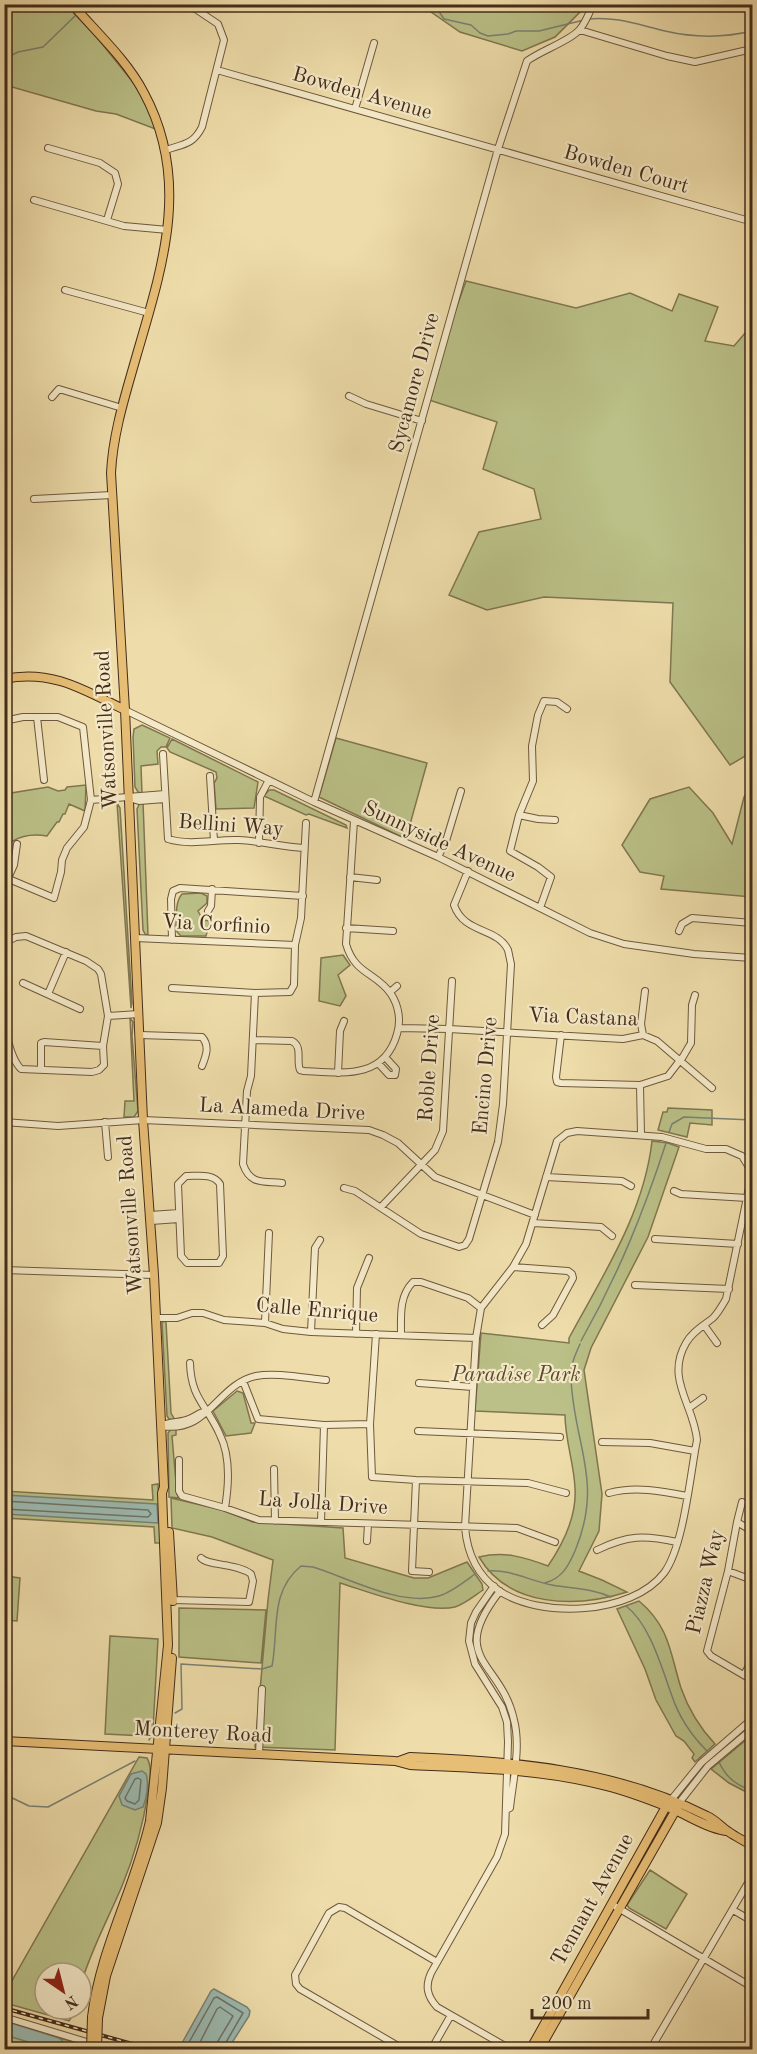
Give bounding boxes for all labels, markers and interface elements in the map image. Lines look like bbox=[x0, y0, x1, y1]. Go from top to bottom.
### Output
street label: Bowden Avenue bbox=[290, 64, 434, 124]
street label: Bowden Court bbox=[561, 142, 691, 198]
street label: Sycamore Drive bbox=[386, 311, 444, 455]
street label: Watsonville Road bbox=[92, 650, 122, 810]
street label: Sunnyside Avenue bbox=[359, 797, 519, 887]
street label: Bellini Way bbox=[177, 812, 285, 840]
street label: Via Corfinio bbox=[161, 912, 271, 938]
street label: Via Castana bbox=[528, 1006, 638, 1030]
street label: Roble Drive bbox=[416, 1013, 444, 1123]
street label: Encino Drive bbox=[470, 1016, 502, 1136]
street label: La Alameda Drive bbox=[198, 1095, 366, 1125]
street label: Watsonville Road bbox=[115, 1135, 147, 1295]
street label: Calle Enrique bbox=[255, 1295, 379, 1327]
park label: Paradise Park bbox=[450, 1365, 581, 1386]
street label: La Jolla Drive bbox=[257, 1489, 389, 1519]
street label: Piazza Way bbox=[684, 1528, 728, 1636]
street label: Monterey Road bbox=[133, 1719, 273, 1747]
street label: Tennant Avenue bbox=[548, 1830, 638, 1970]
north arrow bbox=[33, 1961, 93, 2021]
scale bar bbox=[532, 1982, 648, 2020]
text: N bbox=[60, 1992, 80, 2012]
text: 200 m bbox=[541, 1995, 592, 2013]

